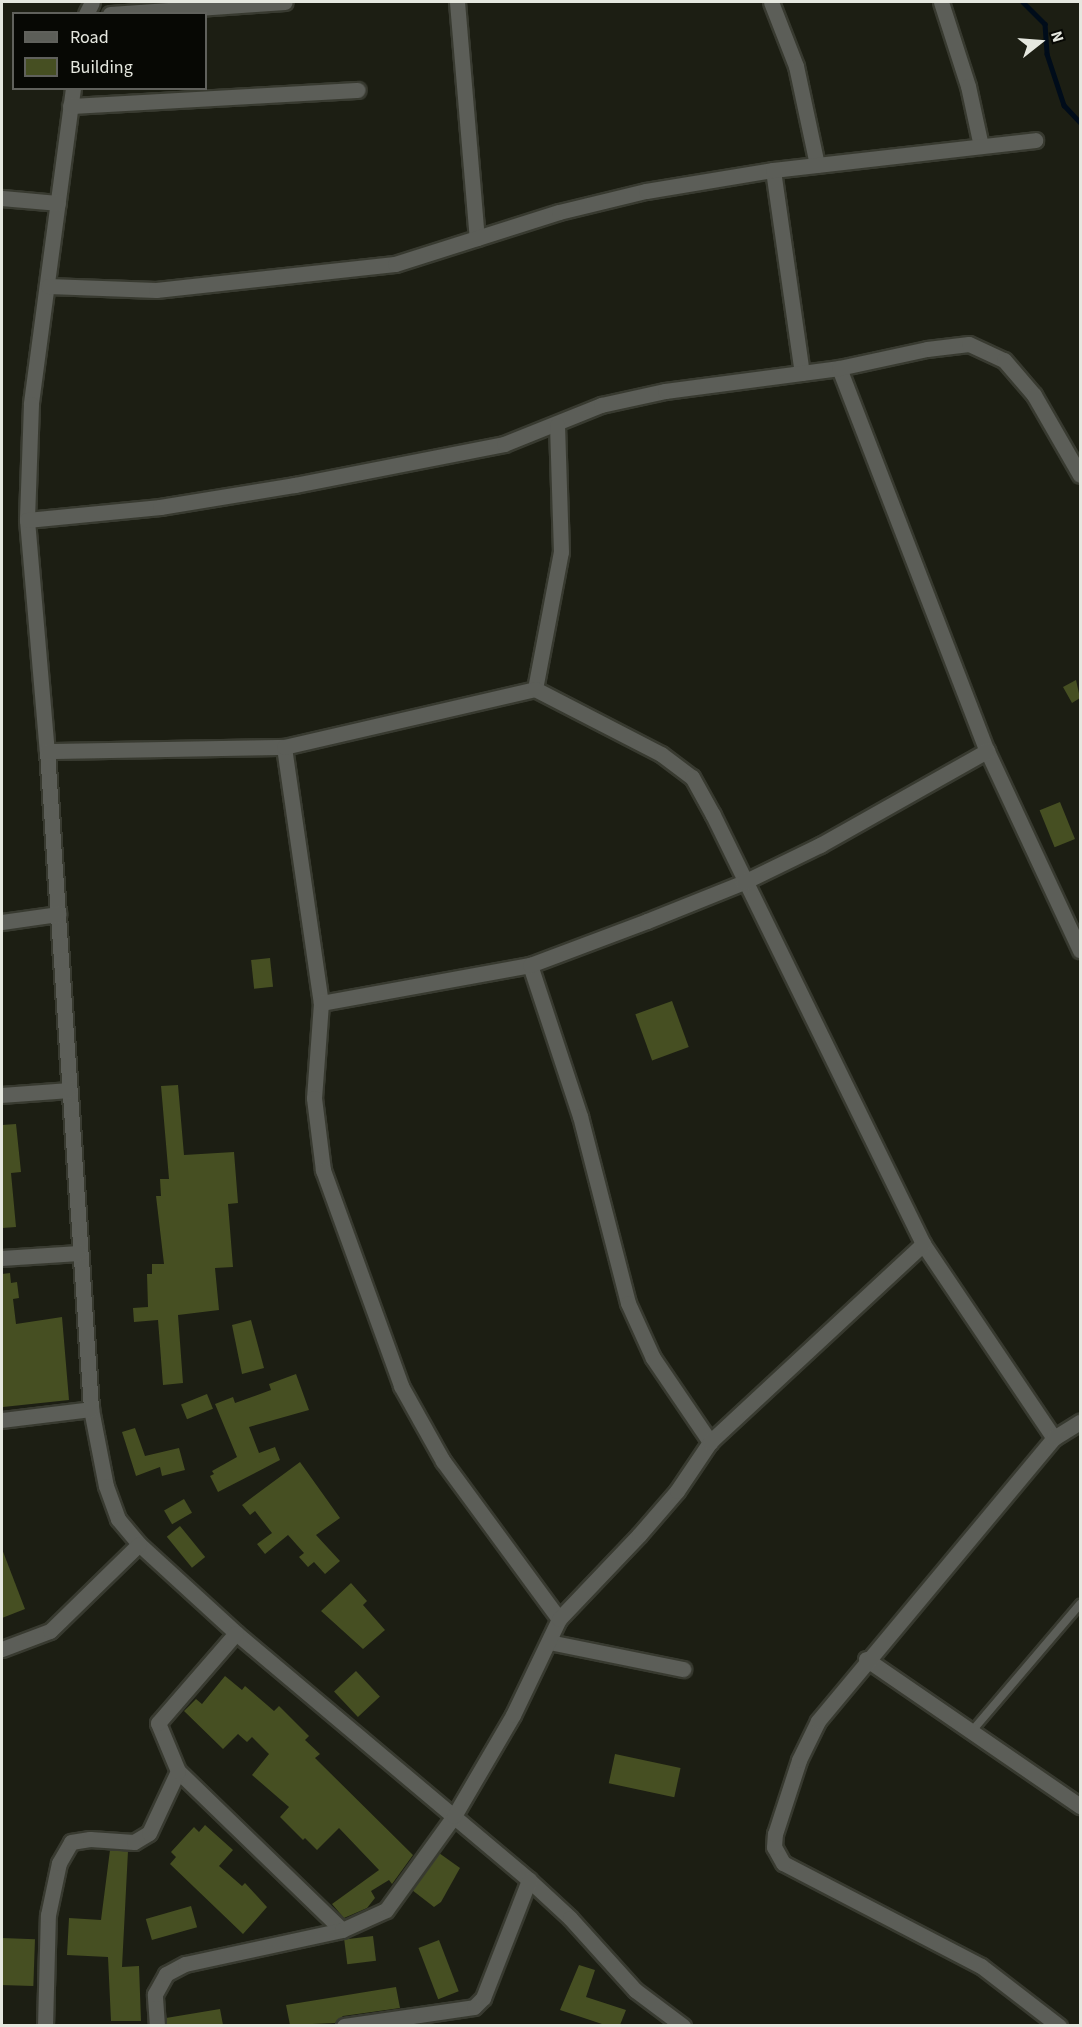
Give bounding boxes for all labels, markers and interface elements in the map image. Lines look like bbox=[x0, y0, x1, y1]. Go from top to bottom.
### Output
legend bbox=[12, 12, 207, 90]
north arrow bbox=[1010, 12, 1070, 72]
text: Road bbox=[70, 25, 109, 50]
text: N bbox=[1045, 28, 1069, 45]
text: Building bbox=[70, 55, 133, 80]

